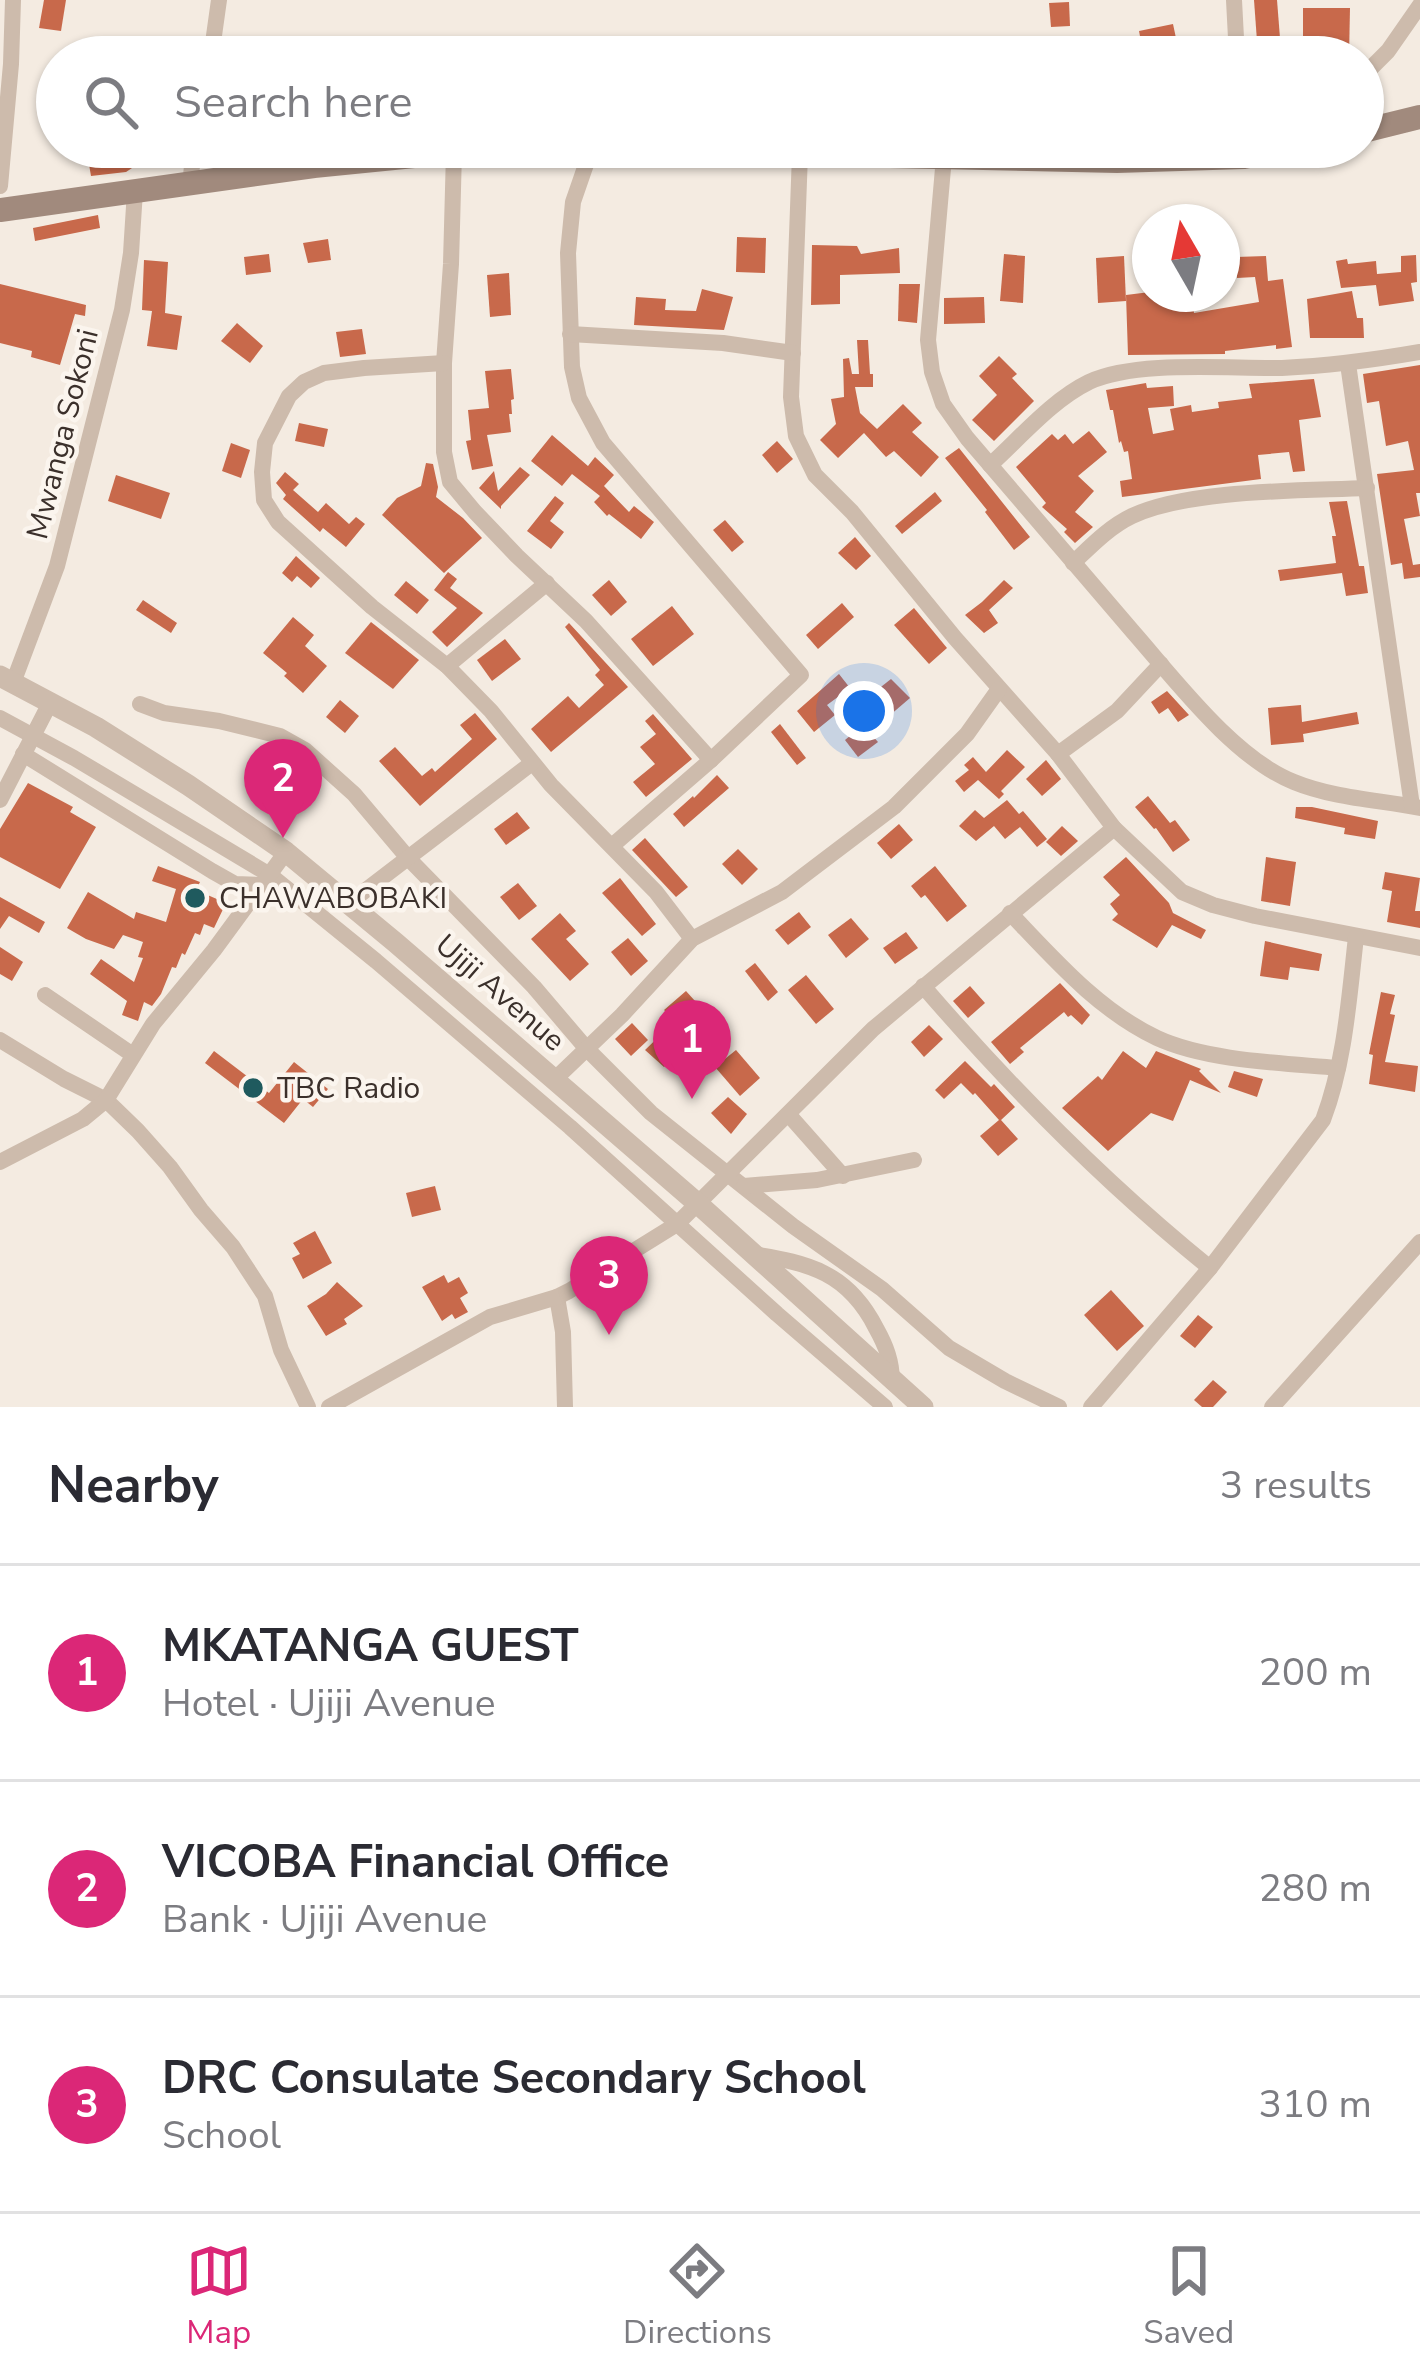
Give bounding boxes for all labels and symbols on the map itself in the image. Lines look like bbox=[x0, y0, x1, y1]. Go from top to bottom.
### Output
north arrow bbox=[1132, 204, 1240, 312]
street label: Mwanga Sokoni bbox=[17, 325, 109, 543]
your location bbox=[834, 681, 894, 741]
pin: 2 bbox=[244, 739, 322, 838]
place label: CHAWABOBAKI bbox=[219, 878, 447, 919]
marker: CHAWABOBAKI bbox=[182, 885, 208, 911]
street label: Ujiji Avenue bbox=[426, 925, 574, 1061]
pin: 1 bbox=[653, 1000, 731, 1099]
place label: TBC Radio bbox=[277, 1068, 420, 1109]
marker: TBC Radio bbox=[240, 1075, 266, 1101]
pin: 3 bbox=[570, 1236, 648, 1335]

